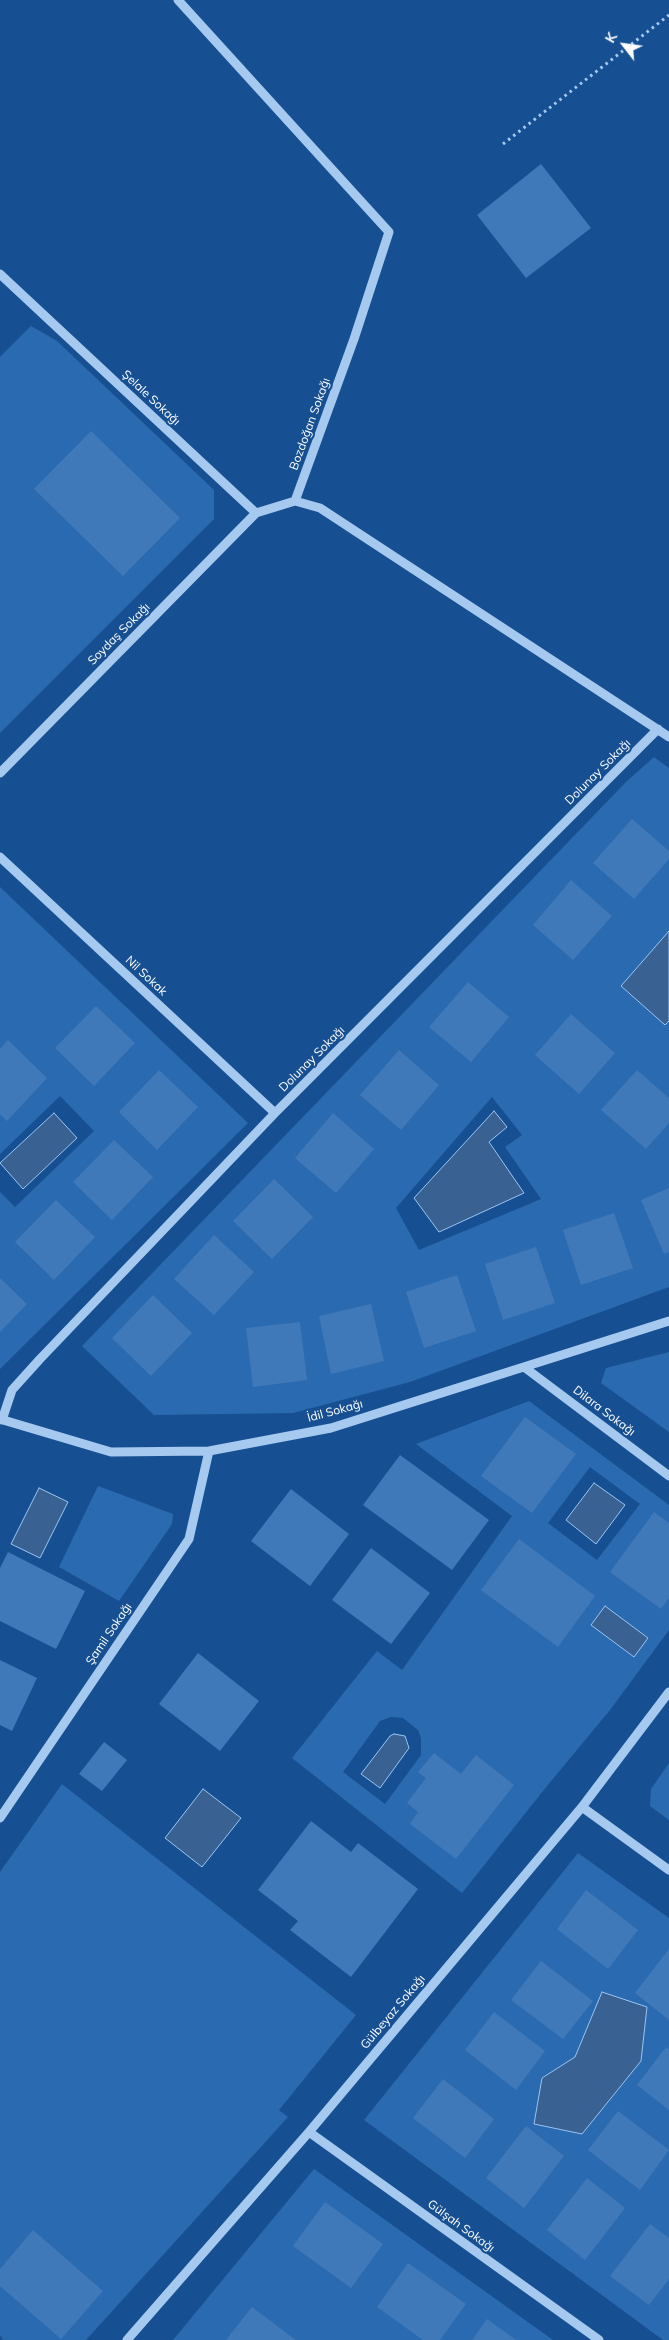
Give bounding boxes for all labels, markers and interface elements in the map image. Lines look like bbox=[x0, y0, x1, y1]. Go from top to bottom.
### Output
north arrow bbox=[599, 20, 649, 70]
text: K bbox=[601, 29, 621, 46]
street label: Şelale Sokağı bbox=[119, 367, 183, 429]
street label: Bozdoğan Sokağı bbox=[287, 376, 333, 472]
street label: Soydaş Sokağı bbox=[85, 600, 153, 668]
street label: Dolunay Sokağı bbox=[562, 736, 634, 808]
street label: Nil Sokak bbox=[122, 953, 170, 999]
street label: Dolunay Sokağı bbox=[276, 1023, 348, 1095]
street label: Dilara Sokağı bbox=[570, 1383, 638, 1439]
street label: İdil Sokağı bbox=[306, 1397, 364, 1425]
street label: Şamil Sokağı bbox=[83, 1600, 135, 1668]
street label: Gülbeyaz Sokağı bbox=[358, 1972, 428, 2052]
street label: Gülşah Sokağı bbox=[425, 2197, 497, 2255]

